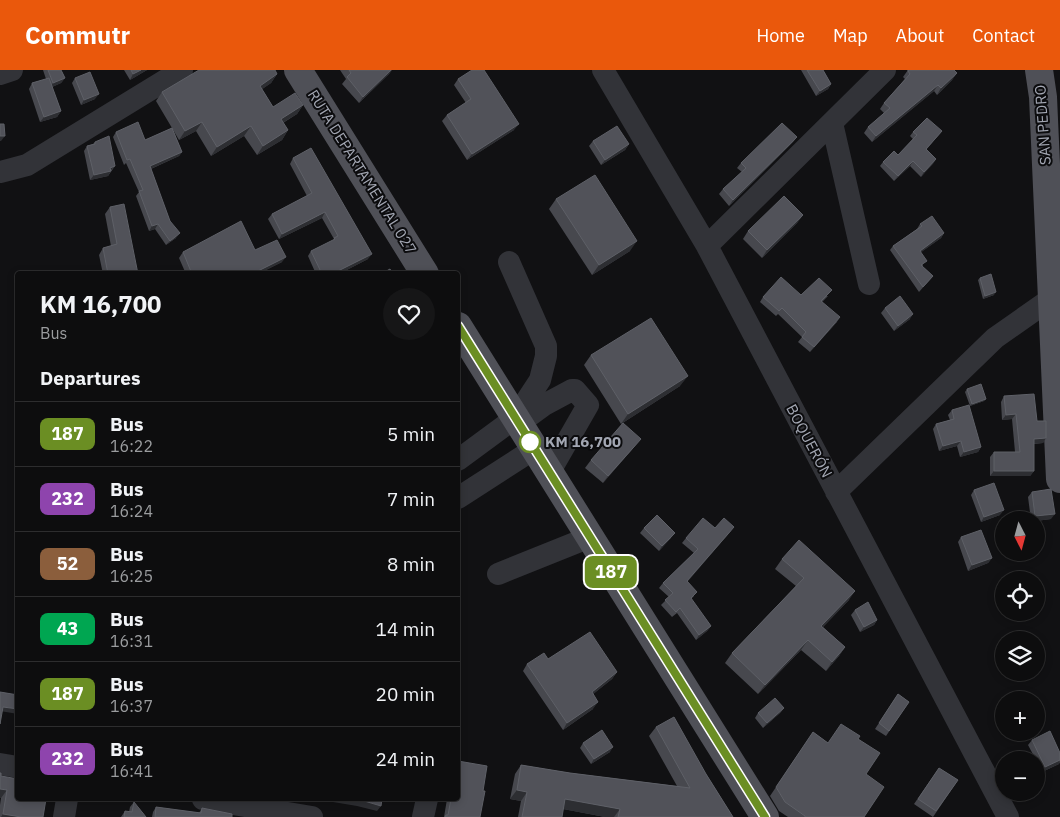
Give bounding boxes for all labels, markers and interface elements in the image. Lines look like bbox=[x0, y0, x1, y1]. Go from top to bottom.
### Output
text: Commutr bbox=[25, 19, 130, 51]
text: Home bbox=[757, 24, 805, 47]
text: Map bbox=[833, 24, 868, 47]
text: About bbox=[896, 24, 944, 47]
text: Contact bbox=[972, 24, 1035, 47]
street label: SAN PEDRO bbox=[1030, 84, 1055, 166]
street label: RUTA DEPARTAMENTAL 027 bbox=[304, 86, 421, 258]
text: KM 16,700 bbox=[40, 288, 161, 320]
button: heart bbox=[383, 288, 435, 340]
text: Bus bbox=[40, 323, 67, 343]
text: Departures bbox=[40, 366, 140, 390]
street label: BOQUERÓN bbox=[782, 401, 837, 481]
text: Bus bbox=[110, 412, 144, 436]
text: 187 bbox=[51, 422, 84, 445]
text: 5 min bbox=[387, 422, 435, 446]
marker: KM 16,700 bbox=[519, 431, 541, 453]
place label: KM 16,700 bbox=[545, 432, 621, 451]
text: 16:22 bbox=[110, 436, 153, 456]
text: Bus bbox=[110, 477, 144, 501]
text: 232 bbox=[51, 487, 84, 510]
text: 7 min bbox=[387, 487, 435, 511]
text: 16:24 bbox=[110, 501, 153, 521]
north arrow bbox=[995, 511, 1045, 561]
map controls bbox=[995, 511, 1045, 801]
text: Bus bbox=[110, 542, 144, 566]
text: 52 bbox=[57, 552, 78, 575]
text: 8 min bbox=[387, 552, 435, 576]
line badge: 187 bbox=[582, 556, 640, 588]
text: 187 bbox=[595, 560, 627, 583]
text: 16:25 bbox=[110, 566, 153, 586]
button: locate bbox=[995, 571, 1045, 621]
text: Bus bbox=[110, 607, 144, 631]
text: 43 bbox=[57, 617, 78, 640]
text: 14 min bbox=[376, 617, 435, 641]
text: 16:31 bbox=[110, 631, 153, 651]
button: layers bbox=[995, 631, 1045, 681]
text: Bus bbox=[110, 672, 144, 696]
text: 187 bbox=[51, 682, 84, 705]
text: 20 min bbox=[376, 682, 435, 706]
button: + bbox=[995, 691, 1045, 741]
text: 16:37 bbox=[110, 696, 153, 716]
text: Bus bbox=[110, 737, 144, 761]
text: 232 bbox=[51, 747, 84, 770]
text: 24 min bbox=[376, 747, 435, 771]
button: − bbox=[995, 751, 1045, 801]
text: 16:41 bbox=[110, 761, 153, 781]

